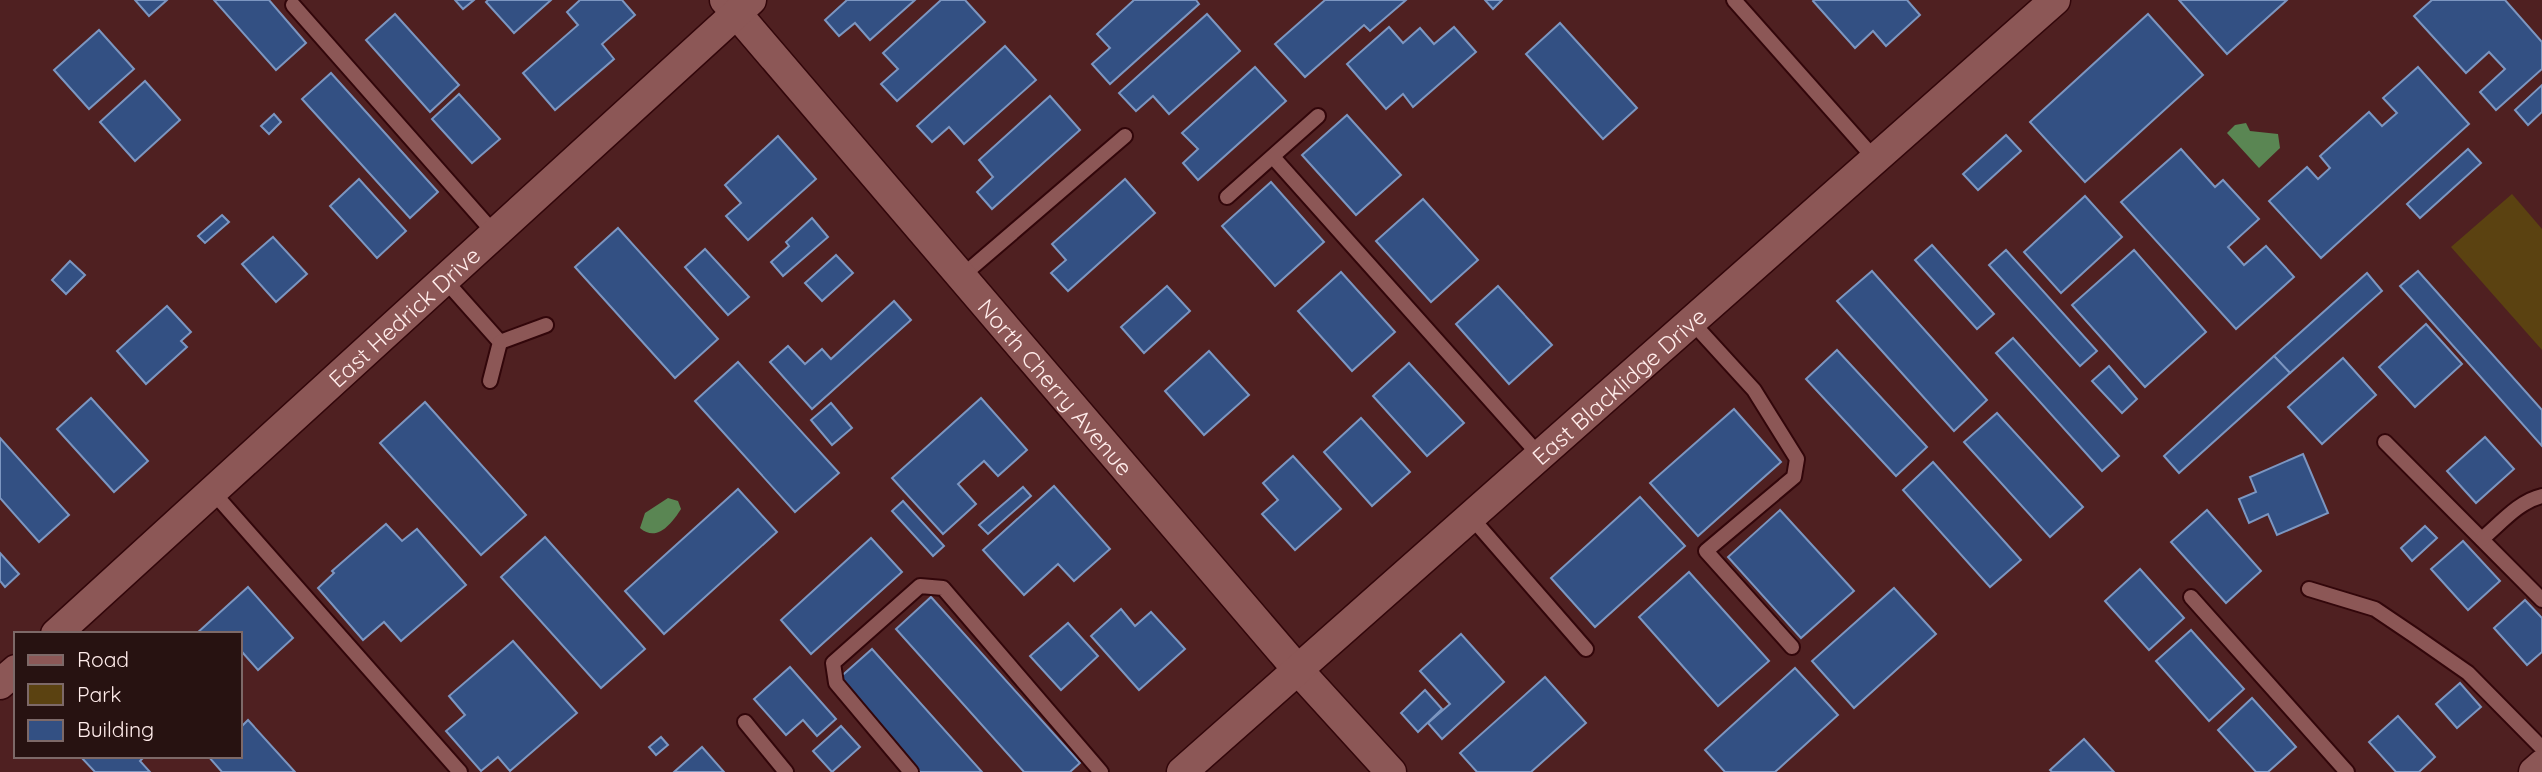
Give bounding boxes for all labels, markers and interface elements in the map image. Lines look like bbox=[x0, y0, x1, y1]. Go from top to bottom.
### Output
street label: East Hedrick Drive bbox=[322, 240, 486, 393]
street label: North Cherry Avenue bbox=[972, 292, 1140, 481]
street label: East Blacklidge Drive bbox=[1526, 301, 1712, 471]
legend bbox=[14, 632, 242, 758]
text: Road bbox=[77, 646, 129, 672]
text: Park bbox=[77, 681, 121, 707]
text: Building bbox=[77, 716, 154, 742]

